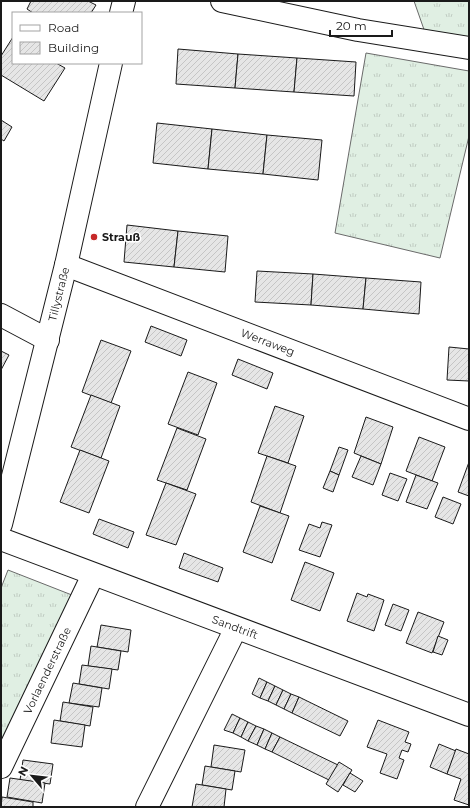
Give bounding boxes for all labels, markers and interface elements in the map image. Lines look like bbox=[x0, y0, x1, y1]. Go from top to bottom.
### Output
legend bbox=[12, 12, 142, 64]
scale bar bbox=[330, 12, 392, 38]
text: 20 m bbox=[336, 18, 367, 33]
text: Road bbox=[48, 20, 79, 35]
text: Building bbox=[48, 40, 99, 55]
place label: Strauß bbox=[102, 230, 140, 244]
marker: Strauß bbox=[89, 232, 99, 242]
street label: Tillystraße bbox=[45, 265, 72, 323]
street label: Werraweg bbox=[239, 325, 297, 359]
street label: Sandtrift bbox=[210, 612, 260, 642]
street label: Vorlaenderstraße bbox=[20, 624, 74, 716]
north arrow bbox=[12, 756, 52, 796]
text: N bbox=[15, 764, 31, 779]

